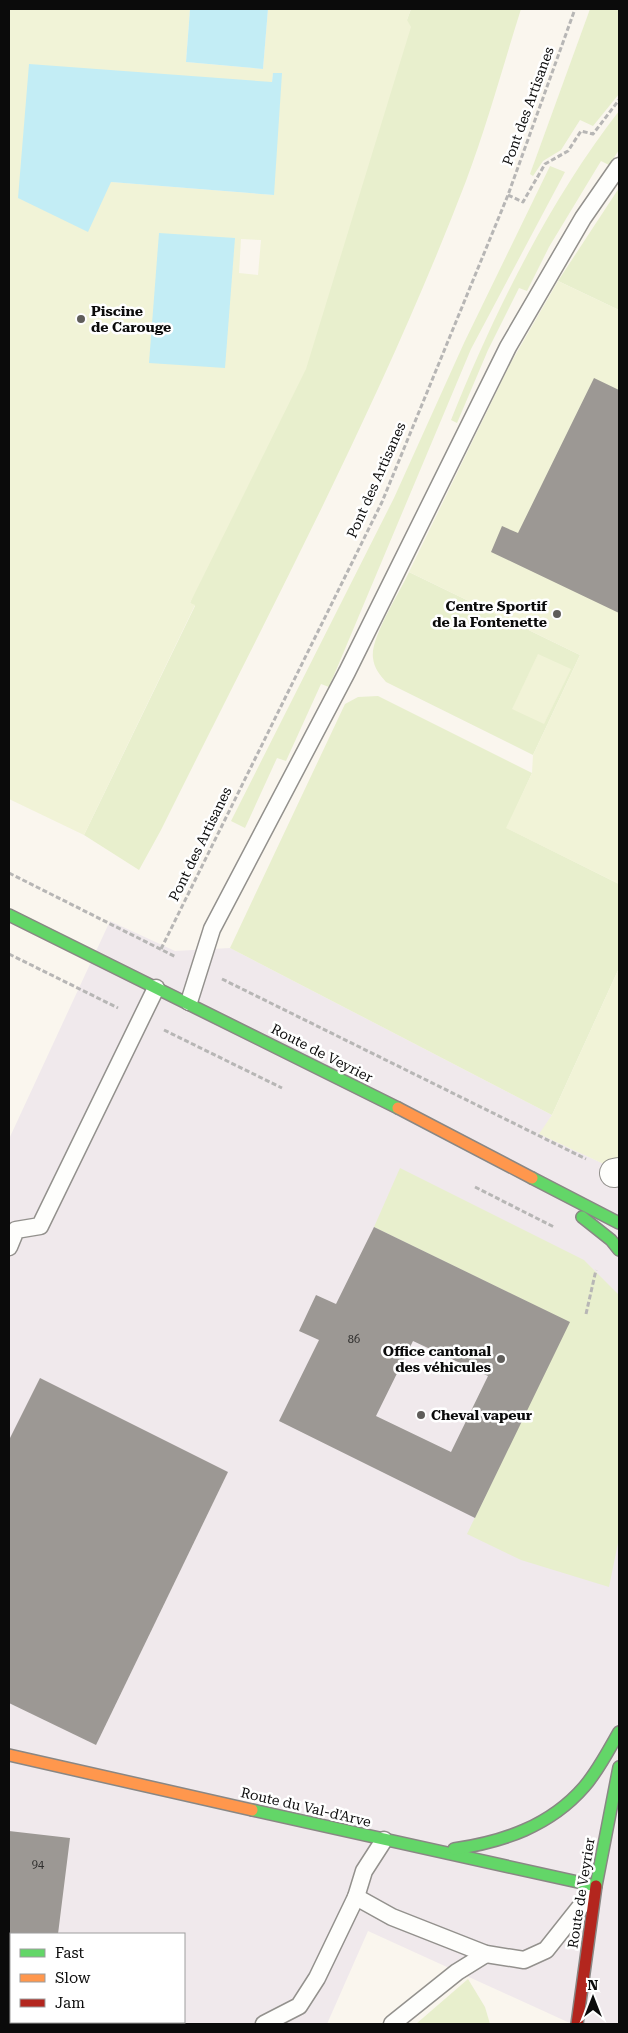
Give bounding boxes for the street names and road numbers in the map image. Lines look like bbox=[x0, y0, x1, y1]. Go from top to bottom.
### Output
street label: Pont des Artisanes bbox=[499, 44, 557, 167]
street label: Pont des Artisanes bbox=[343, 419, 409, 540]
street label: Pont des Artisanes bbox=[165, 784, 235, 904]
street label: Route de Veyrier bbox=[269, 1020, 376, 1086]
street label: Route du Val-d'Arve bbox=[239, 1784, 373, 1830]
street label: Route de Veyrier bbox=[564, 1836, 598, 1950]

